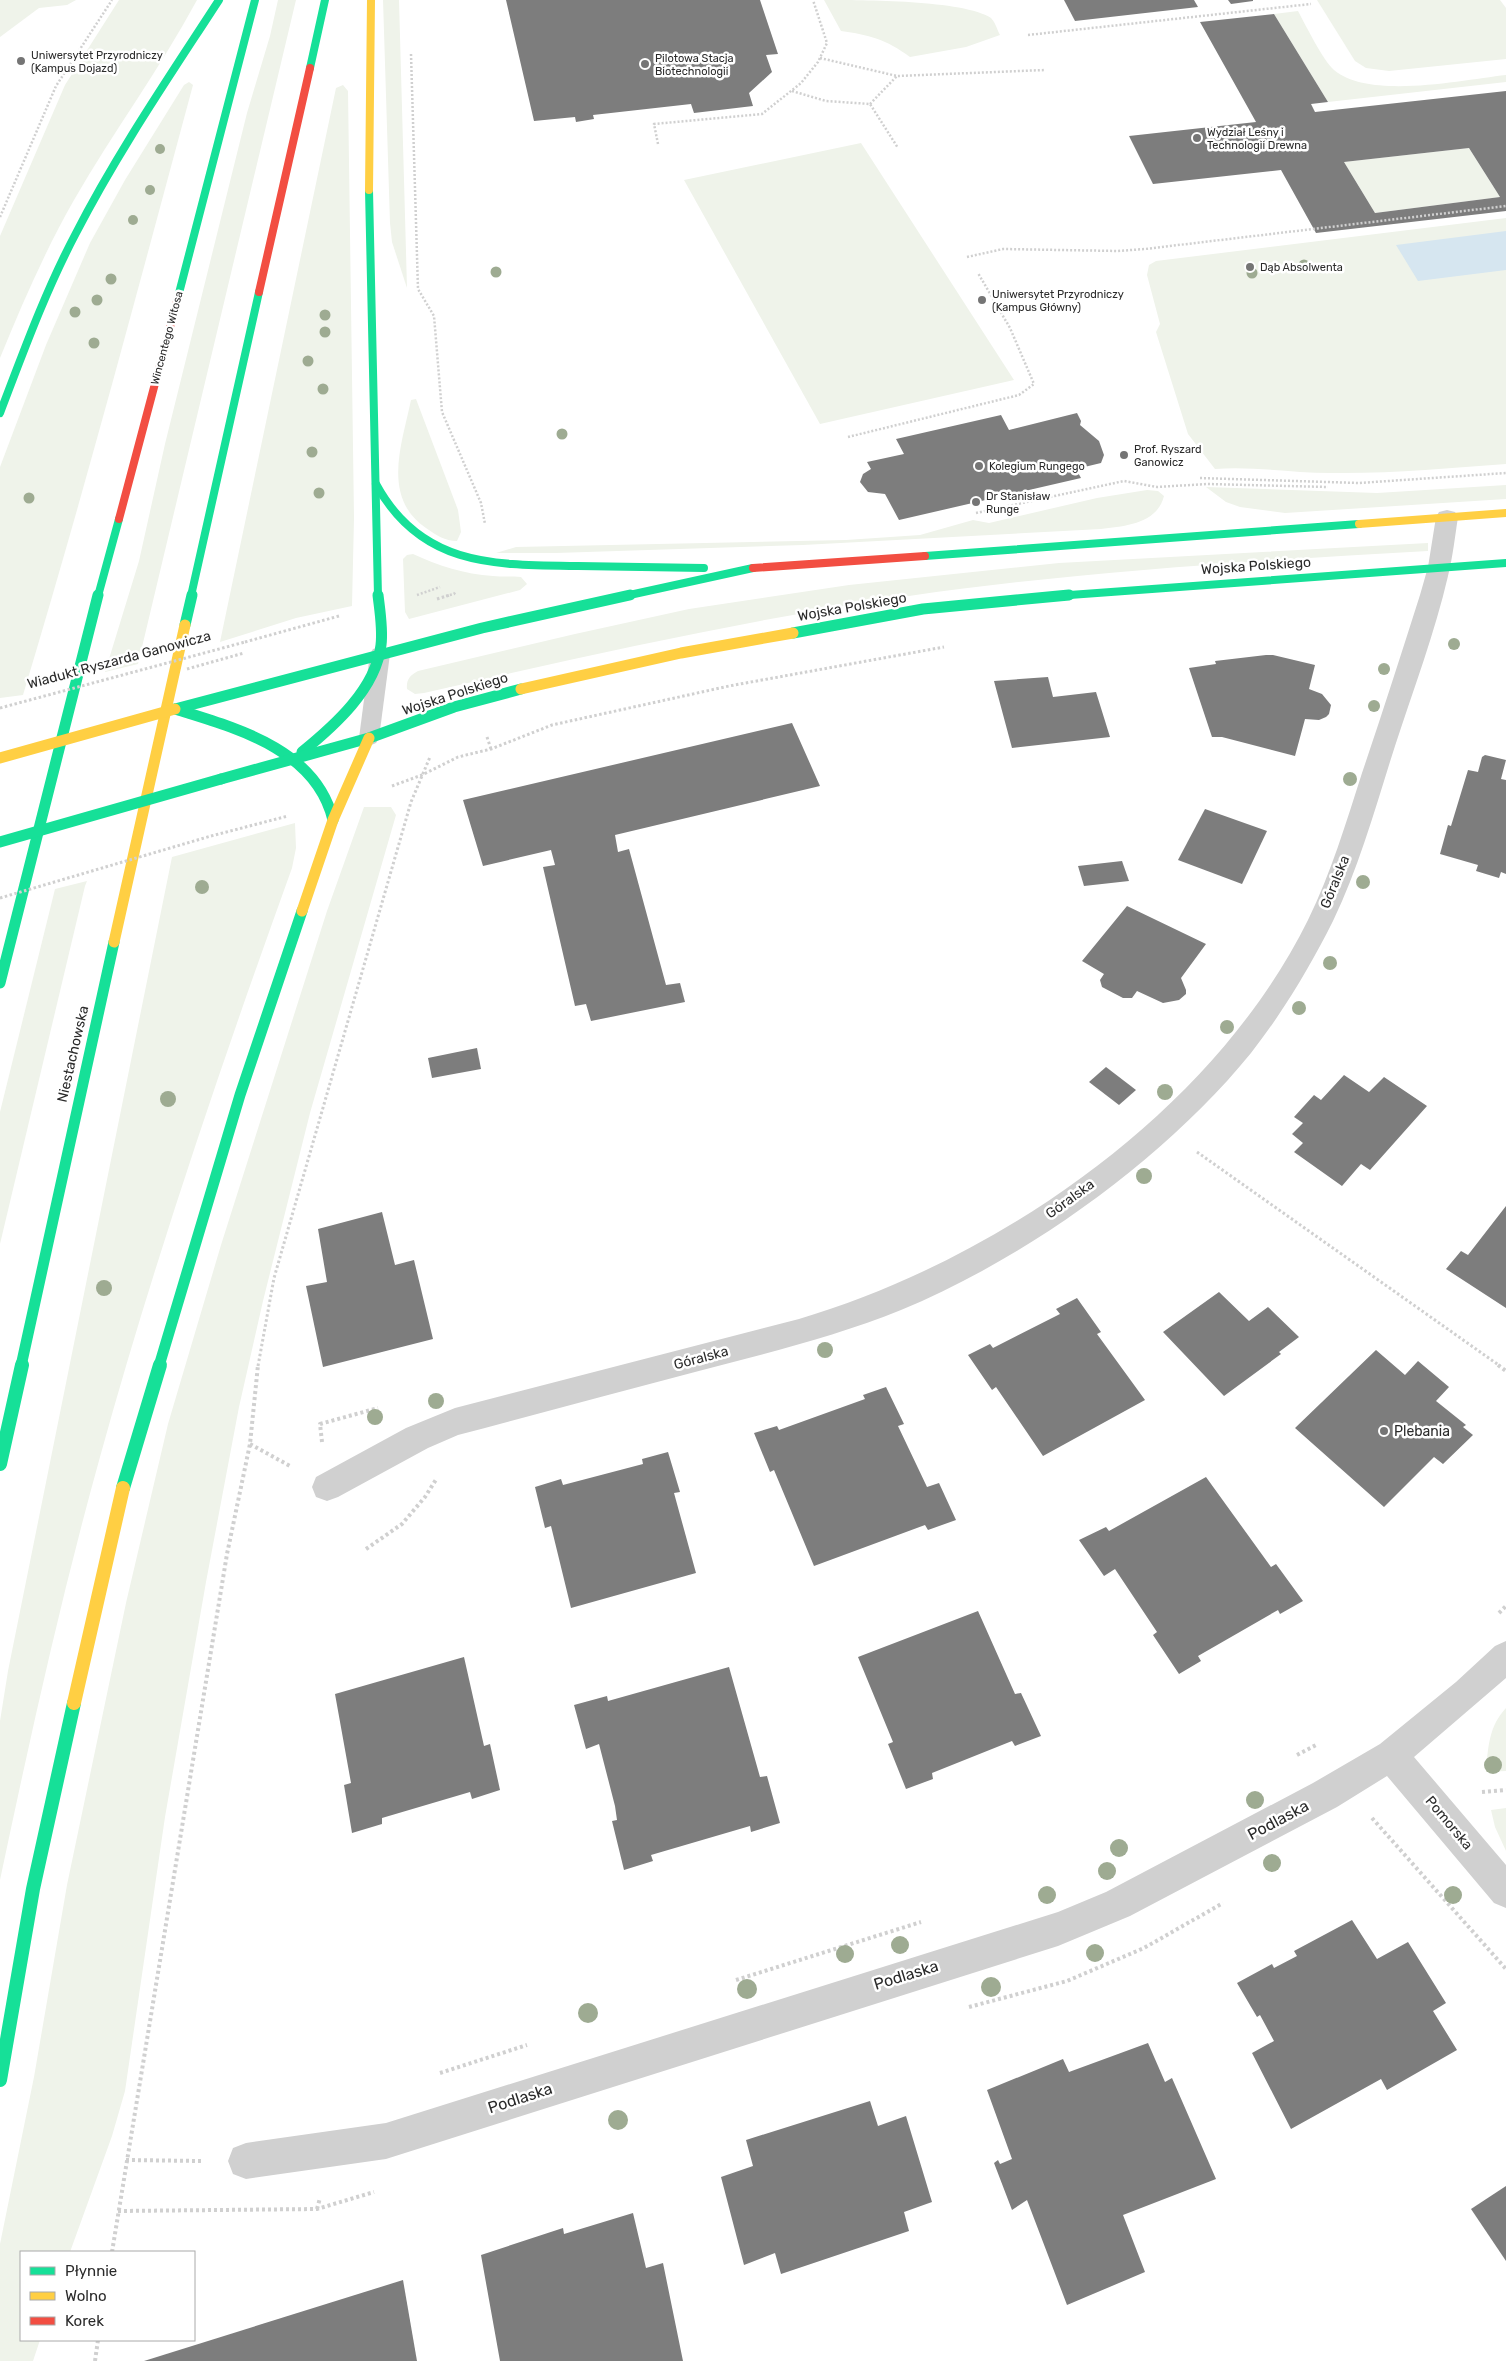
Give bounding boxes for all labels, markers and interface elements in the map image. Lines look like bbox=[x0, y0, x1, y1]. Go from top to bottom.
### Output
place label: Uniwersytet Przyrodniczy (Kampus Dojazd) bbox=[31, 49, 163, 75]
place label: Pilotowa Stacja Biotechnologii bbox=[655, 52, 734, 78]
marker: Uniwersytet Przyrodniczy (Kampus Dojazd) bbox=[15, 55, 27, 67]
marker: Pilotowa Stacja Biotechnologii bbox=[639, 58, 651, 70]
place label: Wydział Leśny i Technologii Drewna bbox=[1207, 126, 1307, 152]
marker: Wydział Leśny i Technologii Drewna bbox=[1191, 132, 1203, 144]
marker: Dąb Absolwenta bbox=[1244, 261, 1256, 273]
place label: Dąb Absolwenta bbox=[1260, 261, 1343, 274]
place label: Uniwersytet Przyrodniczy (Kampus Główny) bbox=[992, 288, 1124, 314]
street label: Wincentego Witosa bbox=[148, 290, 186, 386]
marker: Uniwersytet Przyrodniczy (Kampus Główny) bbox=[976, 294, 988, 306]
place label: Prof. Ryszard Ganowicz bbox=[1134, 443, 1202, 469]
marker: Prof. Ryszard Ganowicz bbox=[1118, 449, 1130, 461]
marker: Kolegium Rungego bbox=[973, 460, 985, 472]
place label: Kolegium Rungego bbox=[989, 460, 1085, 473]
place label: Dr Stanisław Runge bbox=[986, 490, 1050, 516]
marker: Dr Stanisław Runge bbox=[970, 496, 982, 508]
street label: Wojska Polskiego bbox=[1200, 554, 1312, 578]
street label: Wojska Polskiego bbox=[796, 589, 908, 625]
street label: Wiadukt Ryszarda Ganowicza bbox=[25, 627, 213, 693]
street label: Wojska Polskiego bbox=[400, 669, 510, 719]
street label: Góralska bbox=[1317, 853, 1353, 911]
street label: Niestachowska bbox=[54, 1004, 92, 1104]
street label: Góralska bbox=[1042, 1176, 1098, 1222]
street label: Góralska bbox=[672, 1343, 730, 1373]
place label: Plebania bbox=[1394, 1423, 1450, 1440]
marker: Plebania bbox=[1378, 1425, 1390, 1437]
street label: Pomorska bbox=[1422, 1793, 1476, 1853]
street label: Podlaska bbox=[1244, 1796, 1312, 1844]
street label: Podlaska bbox=[871, 1956, 941, 1994]
street label: Podlaska bbox=[485, 2079, 555, 2117]
legend bbox=[20, 2251, 195, 2341]
text: Płynnie bbox=[65, 2262, 117, 2280]
text: Wolno bbox=[65, 2287, 107, 2305]
text: Korek bbox=[65, 2312, 104, 2330]

